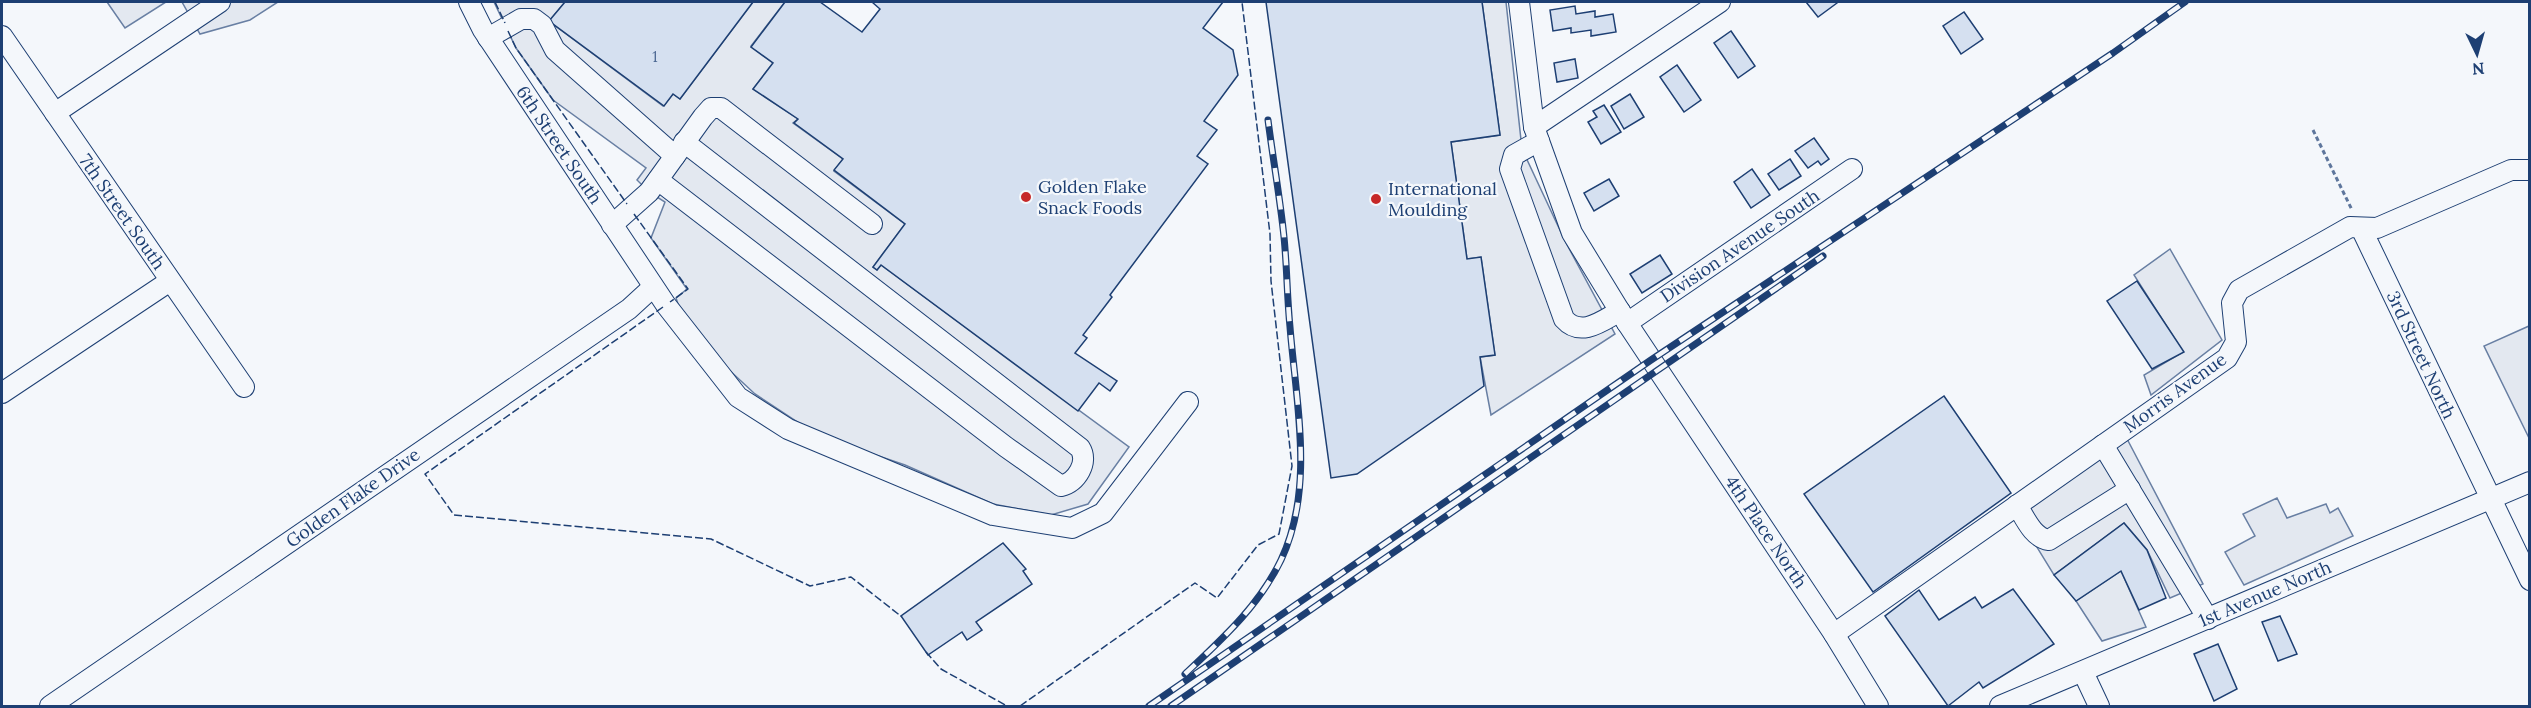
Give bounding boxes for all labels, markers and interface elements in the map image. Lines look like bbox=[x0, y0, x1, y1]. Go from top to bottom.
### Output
north arrow bbox=[2447, 24, 2507, 84]
house number: 1 bbox=[652, 47, 658, 66]
text: N bbox=[2471, 58, 2485, 79]
street label: 6th Street South bbox=[511, 81, 608, 208]
street label: 7th Street South bbox=[74, 150, 171, 274]
place label: Golden Flake Snack Foods bbox=[1038, 175, 1147, 219]
place label: International Moulding bbox=[1388, 177, 1497, 221]
street label: Division Avenue South bbox=[1656, 184, 1824, 307]
marker: Golden Flake Snack Foods bbox=[1019, 190, 1033, 204]
marker: International Moulding bbox=[1369, 192, 1383, 206]
street label: 3rd Street North bbox=[2382, 287, 2461, 423]
street label: Morris Avenue bbox=[2119, 347, 2231, 438]
street label: Golden Flake Drive bbox=[281, 443, 424, 552]
street label: 4th Place North bbox=[1720, 471, 1813, 593]
street label: 1st Avenue North bbox=[2195, 555, 2335, 632]

